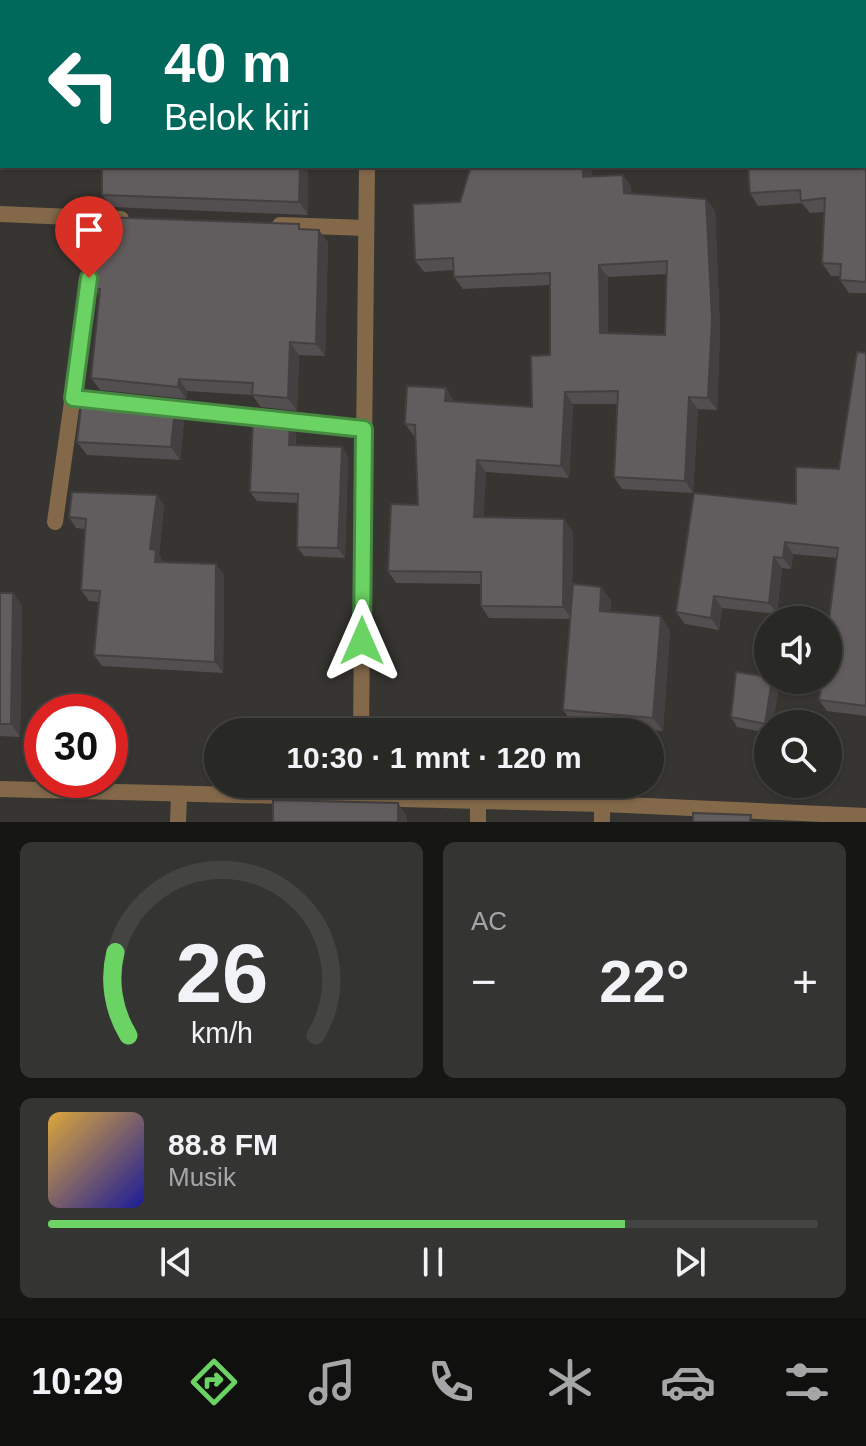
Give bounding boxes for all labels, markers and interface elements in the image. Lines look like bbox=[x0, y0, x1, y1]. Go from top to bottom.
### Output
text: 40 m bbox=[164, 31, 292, 94]
icon: left bbox=[32, 32, 136, 136]
text: Belok kiri bbox=[164, 97, 310, 138]
pin bbox=[55, 196, 123, 278]
icon: arrive bbox=[67, 208, 111, 252]
position arrow bbox=[320, 599, 404, 683]
map controls bbox=[754, 606, 842, 798]
button: sound bbox=[754, 606, 842, 694]
speed limit sign: 30 bbox=[24, 694, 128, 798]
button: search bbox=[754, 710, 842, 798]
text: 10:30 · 1 mnt · 120 m bbox=[286, 741, 582, 774]
text: AC bbox=[471, 906, 507, 936]
text: 26 bbox=[175, 927, 268, 1020]
text: 22° bbox=[599, 948, 690, 1015]
text: − bbox=[471, 957, 497, 1006]
text: + bbox=[792, 957, 818, 1006]
text: km/h bbox=[191, 1017, 252, 1049]
text: 88.8 FM bbox=[168, 1128, 278, 1161]
text: Musik bbox=[168, 1162, 236, 1192]
icon: previous bbox=[154, 1240, 198, 1284]
icon: pause bbox=[411, 1240, 455, 1284]
icon: next bbox=[668, 1240, 712, 1284]
icon: directions bbox=[186, 1354, 242, 1410]
icon: music bbox=[304, 1354, 360, 1410]
icon: phone bbox=[423, 1354, 479, 1410]
icon: climate bbox=[542, 1354, 598, 1410]
icon: car bbox=[660, 1354, 716, 1410]
icon: filters bbox=[779, 1354, 835, 1410]
text: 10:29 bbox=[31, 1361, 123, 1402]

